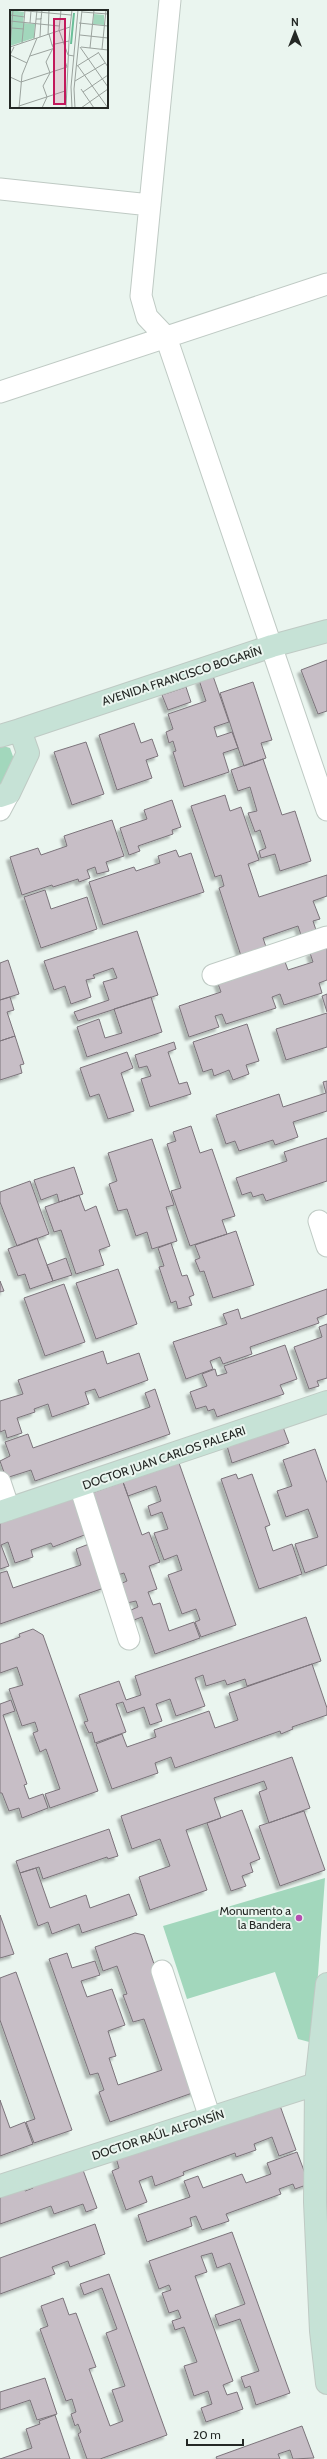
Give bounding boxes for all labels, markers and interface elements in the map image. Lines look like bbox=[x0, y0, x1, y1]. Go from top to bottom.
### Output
inset map bbox=[10, 10, 108, 108]
north arrow bbox=[275, 12, 315, 52]
text: N bbox=[291, 15, 299, 29]
street label: AVENIDA FRANCISCO BOGARÍN bbox=[100, 643, 264, 709]
street label: DOCTOR JUAN CARLOS PALEARI bbox=[80, 1423, 247, 1493]
place label: Monumento a la Bandera bbox=[219, 1903, 291, 1932]
marker: Monumento a la Bandera bbox=[294, 1913, 304, 1923]
street label: DOCTOR RAÚL ALFONSÍN bbox=[90, 2106, 226, 2163]
scale bar bbox=[187, 2421, 243, 2447]
text: 20 m bbox=[193, 2427, 221, 2442]

